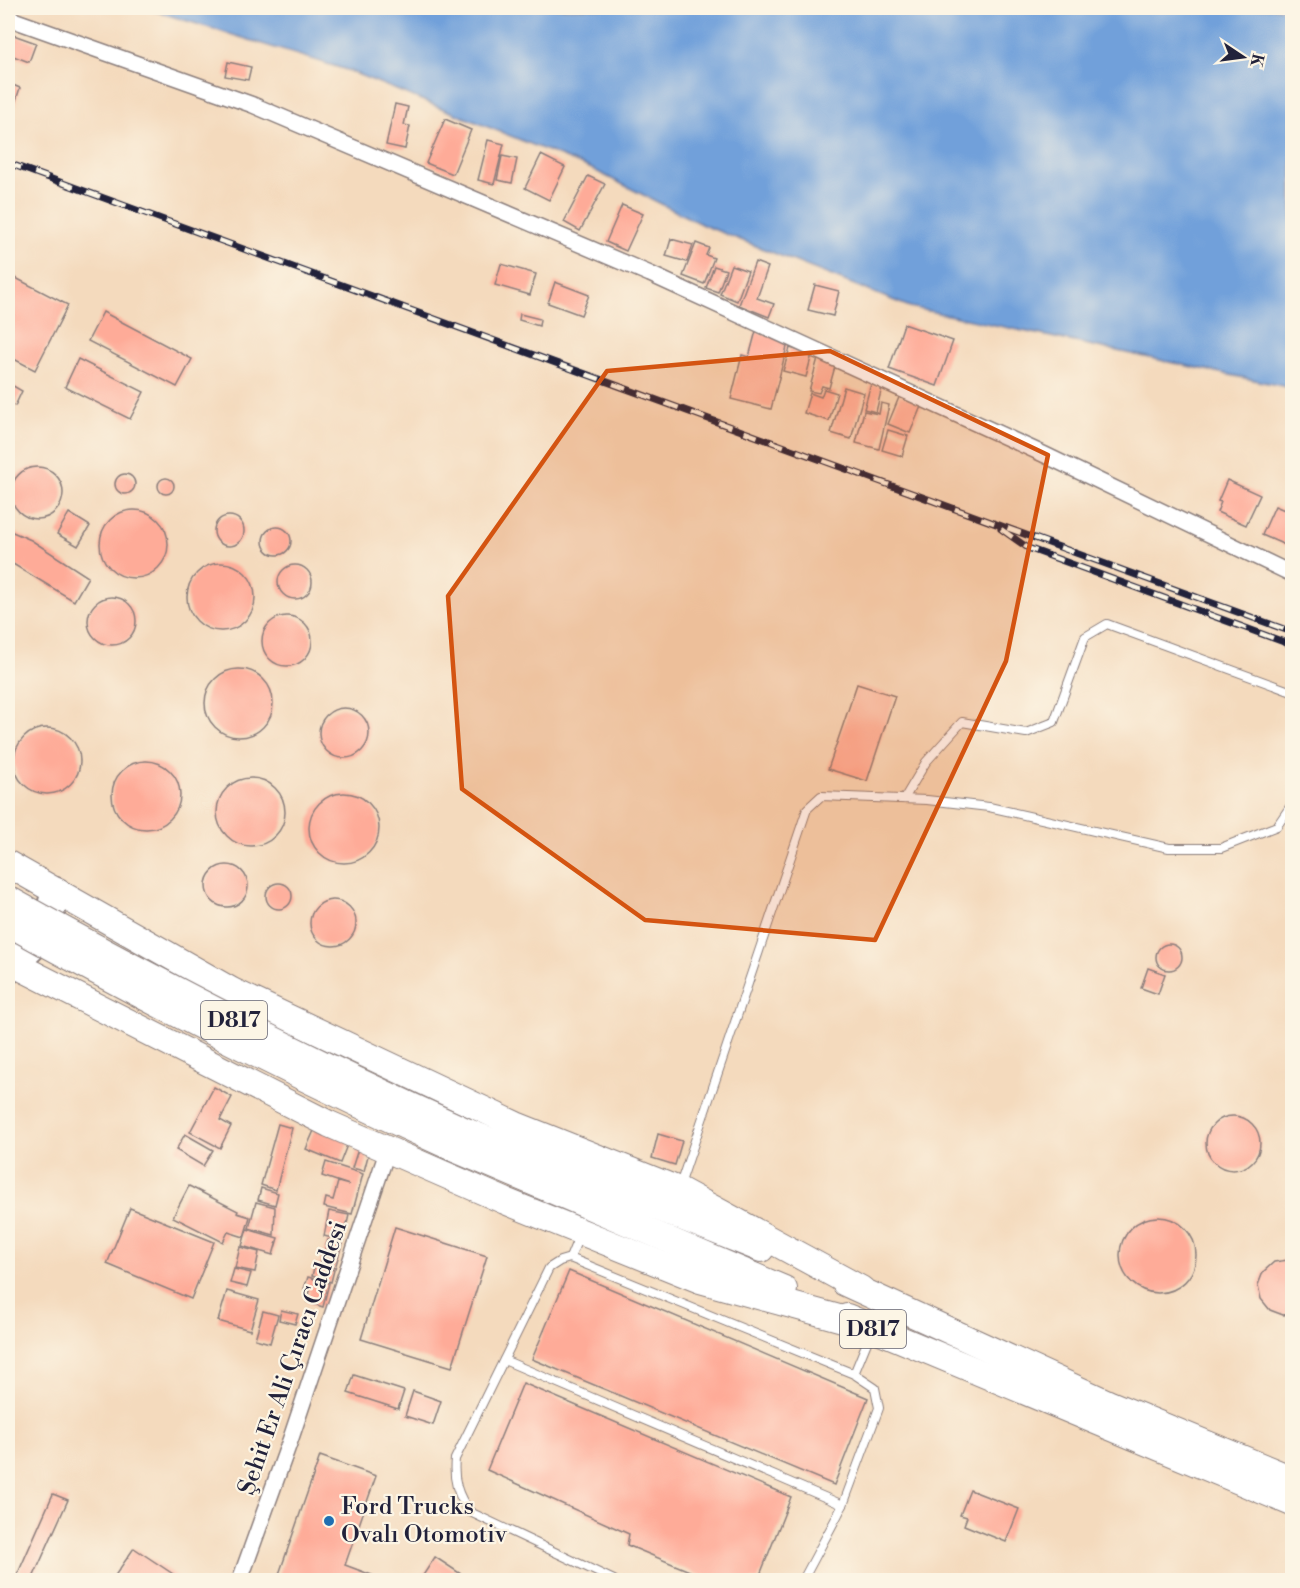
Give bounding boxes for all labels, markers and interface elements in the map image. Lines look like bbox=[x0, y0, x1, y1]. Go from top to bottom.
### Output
north arrow bbox=[1213, 27, 1273, 87]
text: K bbox=[1245, 52, 1268, 70]
road number: D817 bbox=[201, 1001, 267, 1039]
street label: Şehit Er Ali Çıracı Caddesi bbox=[232, 1217, 354, 1499]
road number: D817 bbox=[840, 1310, 906, 1348]
place label: Ford Trucks Ovalı Otomotiv bbox=[341, 1492, 508, 1550]
marker: Ford Trucks Ovalı Otomotiv bbox=[322, 1514, 336, 1528]

